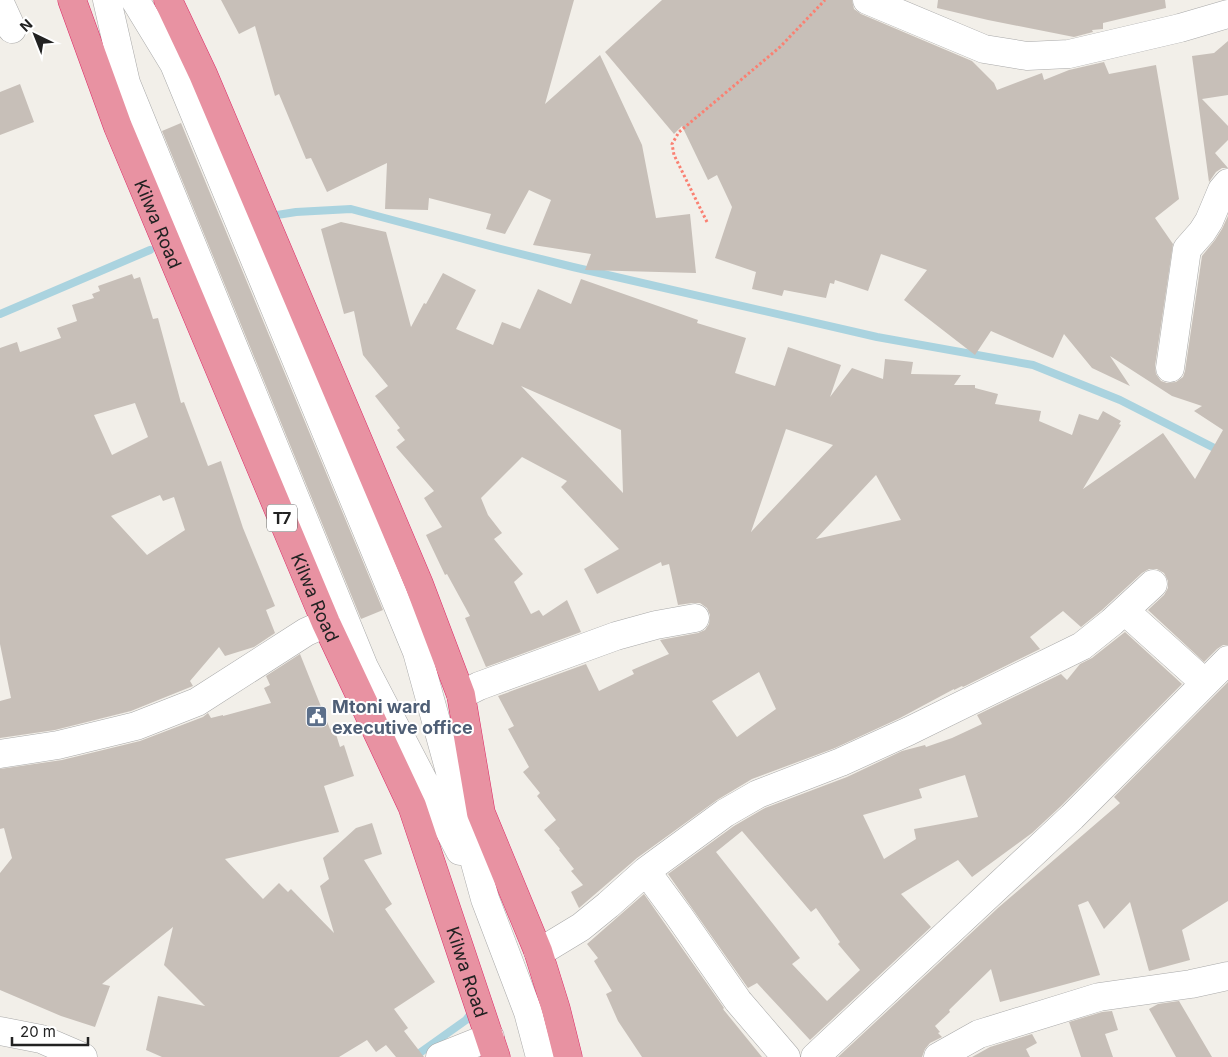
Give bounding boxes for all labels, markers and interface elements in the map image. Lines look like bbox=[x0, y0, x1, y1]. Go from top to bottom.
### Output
north arrow bbox=[10, 10, 60, 60]
text: N bbox=[16, 15, 35, 35]
street label: Kilwa Road bbox=[131, 176, 187, 271]
road number: T7 bbox=[267, 504, 297, 532]
street label: Kilwa Road bbox=[287, 550, 344, 645]
place label: Mtoni ward executive office bbox=[332, 696, 473, 738]
public building icon: Mtoni ward executive office bbox=[304, 704, 328, 728]
street label: Kilwa Road bbox=[443, 924, 492, 1020]
scale bar bbox=[12, 1014, 89, 1046]
text: 20 m bbox=[20, 1022, 56, 1041]

